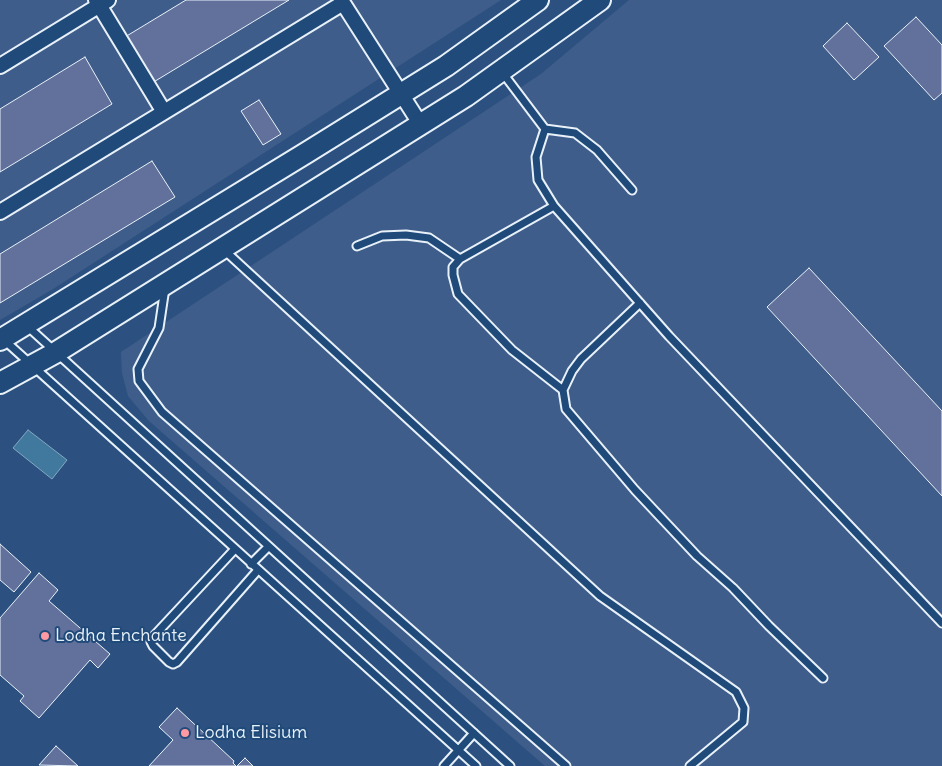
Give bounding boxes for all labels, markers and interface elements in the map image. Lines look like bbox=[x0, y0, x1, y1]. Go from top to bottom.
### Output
place label: Lodha Enchante bbox=[55, 625, 187, 647]
marker: Lodha Enchante bbox=[39, 630, 51, 642]
place label: Lodha Elisium bbox=[195, 722, 307, 744]
marker: Lodha Elisium bbox=[179, 727, 191, 739]

